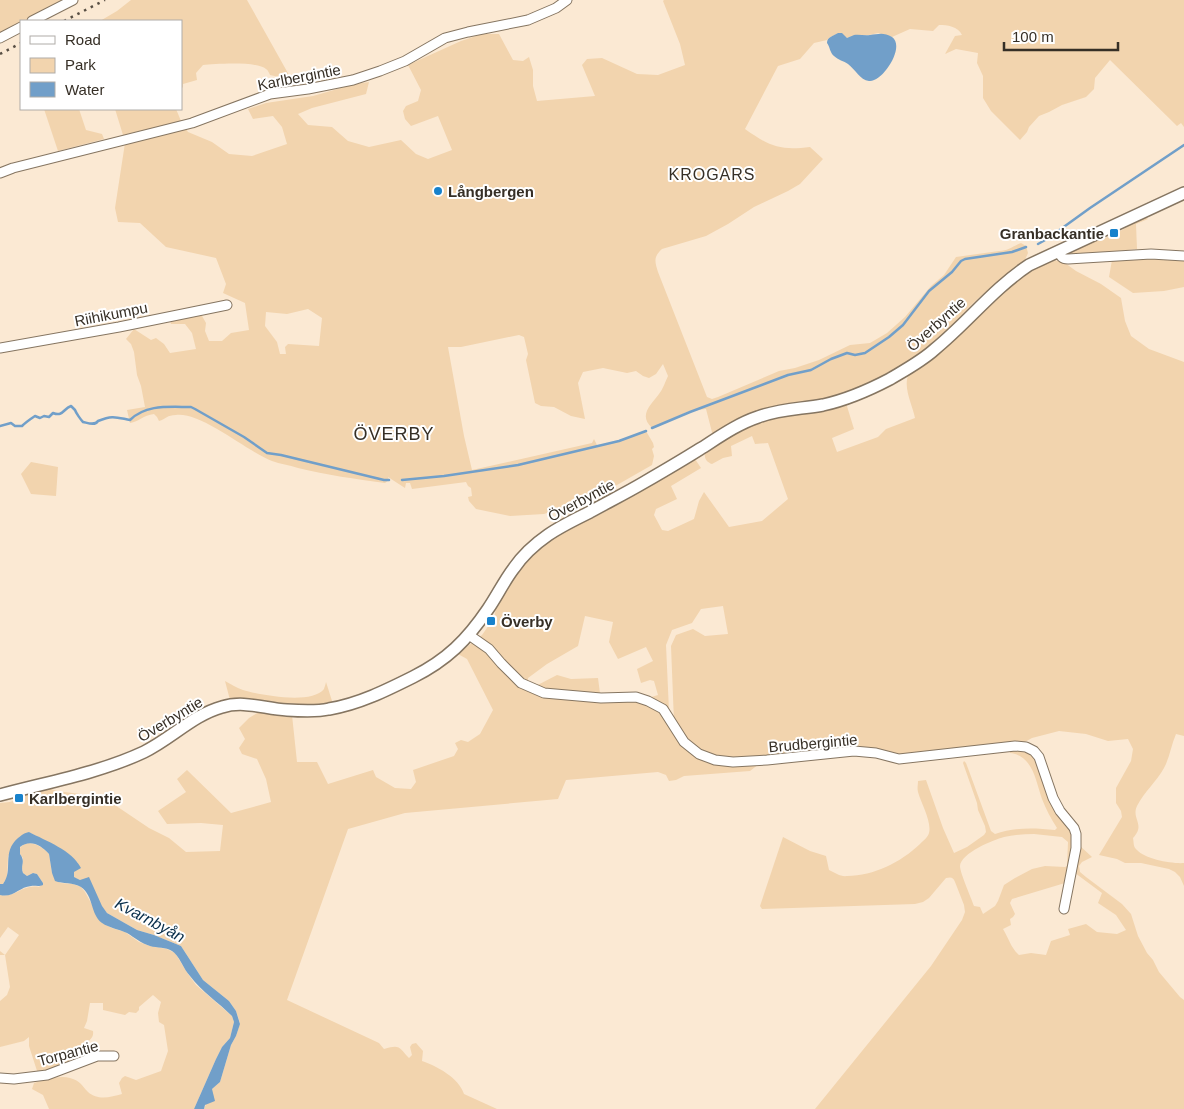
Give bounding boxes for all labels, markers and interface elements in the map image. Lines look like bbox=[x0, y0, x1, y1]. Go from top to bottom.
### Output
legend bbox=[20, 20, 182, 110]
scale bar bbox=[1004, 20, 1118, 52]
text: 100 m bbox=[1012, 28, 1054, 45]
text: Road bbox=[65, 31, 101, 48]
text: Park bbox=[65, 56, 96, 73]
street label: Karlbergintie bbox=[256, 61, 342, 93]
text: Water bbox=[65, 81, 104, 98]
district label: KROGARS bbox=[668, 166, 756, 183]
place label: Långbergen bbox=[448, 183, 534, 200]
marker: Långbergen bbox=[432, 185, 444, 197]
place label: Granbackantie bbox=[1000, 225, 1104, 242]
marker: Granbackantie bbox=[1108, 227, 1120, 239]
street label: Överbyntie bbox=[903, 293, 969, 355]
street label: Riihikumpu bbox=[73, 299, 149, 329]
district label: ÖVERBY bbox=[353, 424, 435, 444]
street label: Överbyntie bbox=[545, 475, 617, 525]
place label: Överby bbox=[501, 613, 553, 630]
marker: Överby bbox=[485, 615, 497, 627]
street label: Överbyntie bbox=[135, 693, 205, 745]
street label: Brudbergintie bbox=[768, 731, 858, 755]
place label: Karlbergintie bbox=[29, 790, 122, 807]
marker: Karlbergintie bbox=[13, 792, 25, 804]
water label: Kvarnbyån bbox=[112, 895, 188, 946]
street label: Torpantie bbox=[36, 1037, 100, 1069]

